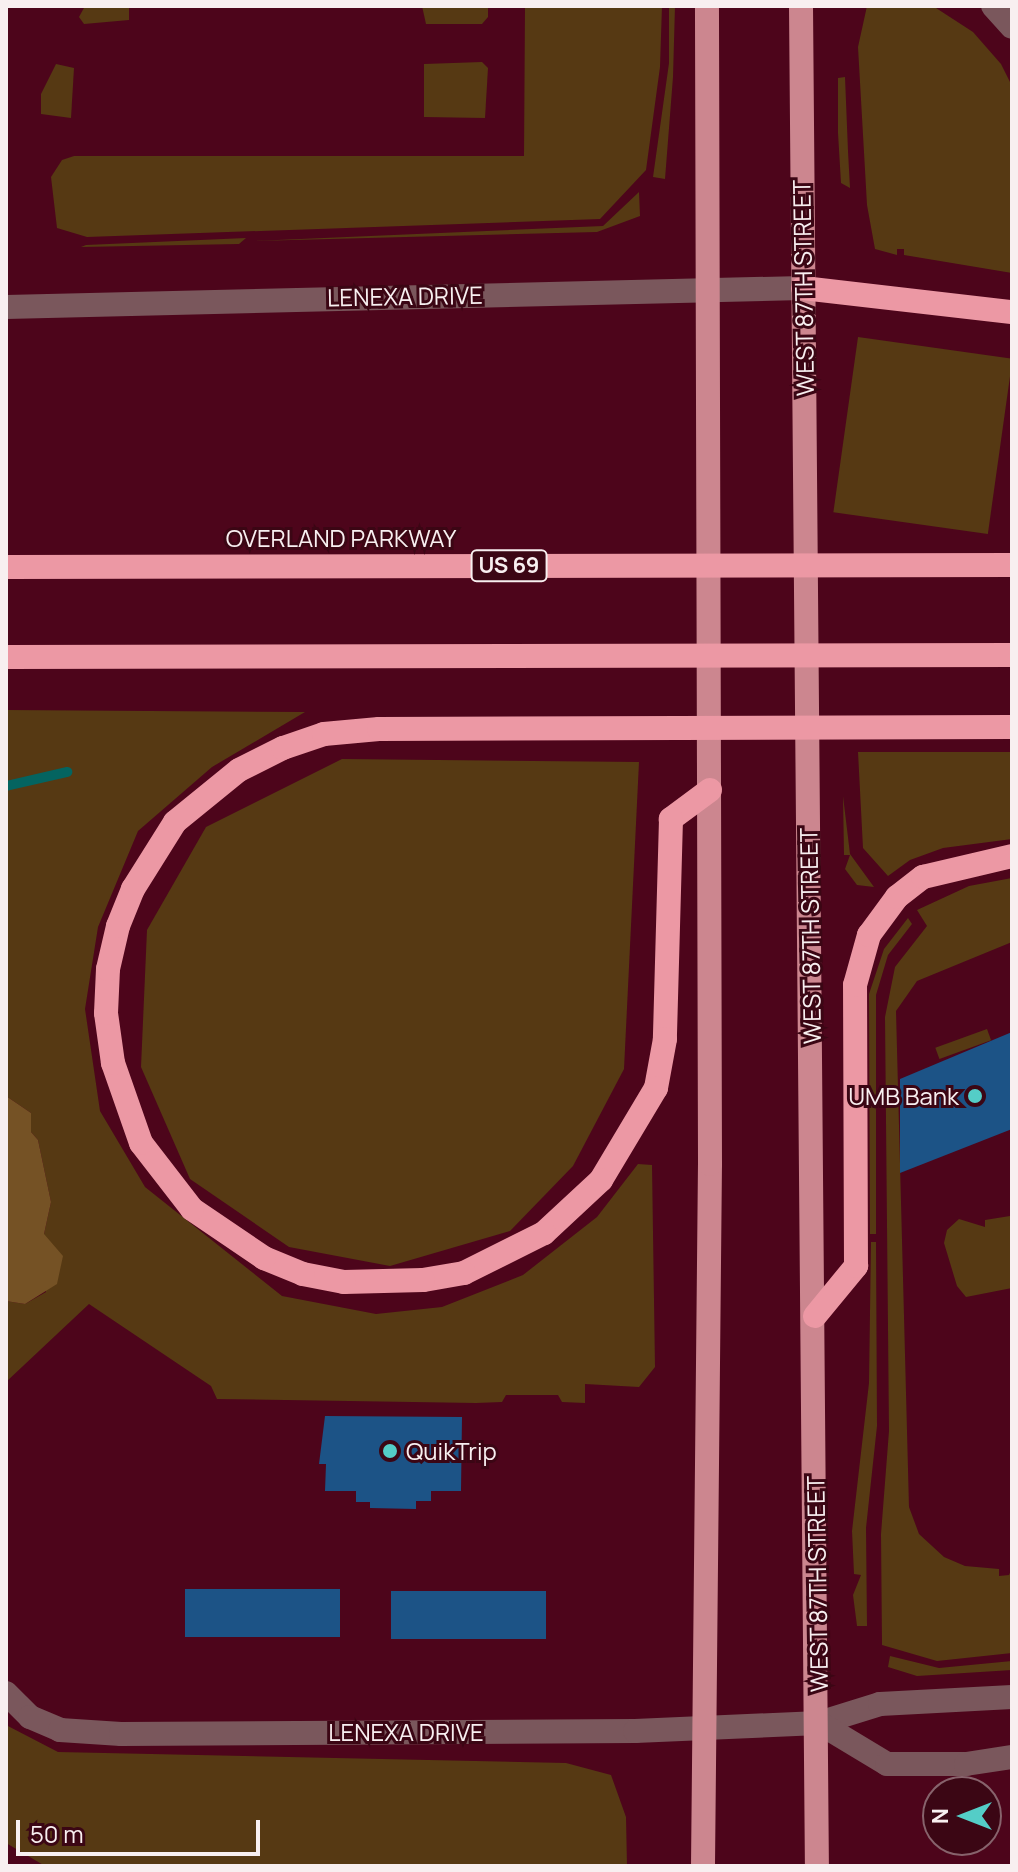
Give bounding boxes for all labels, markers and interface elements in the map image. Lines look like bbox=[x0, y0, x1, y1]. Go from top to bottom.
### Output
street label: WEST 87TH STREET bbox=[787, 179, 819, 397]
street label: LENEXA DRIVE bbox=[327, 280, 483, 312]
street label: OVERLAND PARKWAY bbox=[226, 524, 456, 552]
road number: US 69 bbox=[469, 548, 549, 584]
street label: WEST 87TH STREET bbox=[794, 827, 826, 1045]
place label: UMB Bank bbox=[848, 1082, 959, 1110]
marker: UMB Bank bbox=[966, 1087, 984, 1105]
place label: QuikTrip bbox=[406, 1437, 497, 1465]
marker: QuikTrip bbox=[381, 1442, 399, 1460]
street label: WEST 87TH STREET bbox=[801, 1475, 833, 1693]
street label: LENEXA DRIVE bbox=[328, 1718, 484, 1746]
north arrow bbox=[922, 1776, 1002, 1856]
scale bar bbox=[20, 1804, 264, 1854]
text: N bbox=[925, 1808, 955, 1824]
text: 50 m bbox=[30, 1817, 84, 1850]

